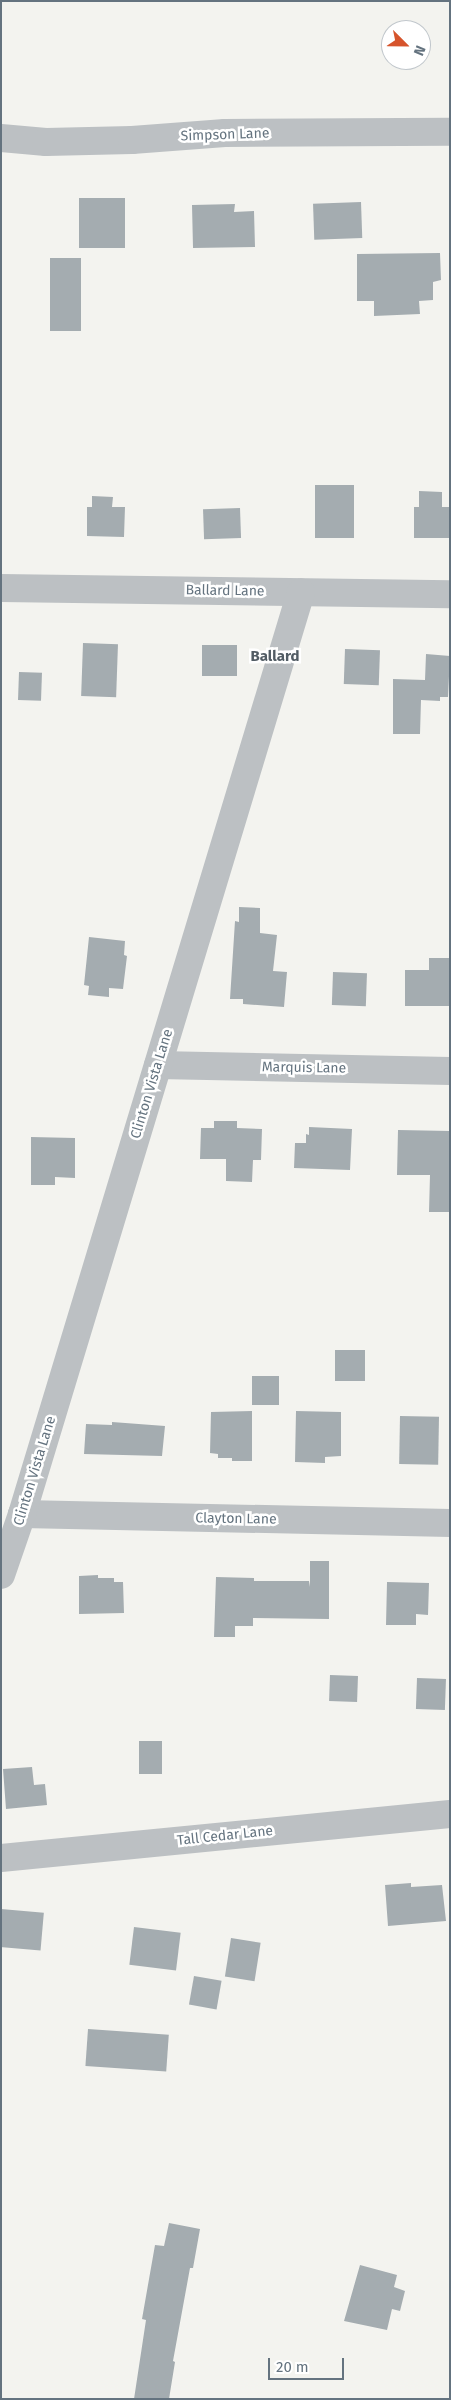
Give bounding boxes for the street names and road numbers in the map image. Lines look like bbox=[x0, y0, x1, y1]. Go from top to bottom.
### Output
street label: Simpson Lane bbox=[180, 125, 270, 145]
street label: Ballard Lane bbox=[185, 582, 265, 600]
street label: Clinton Vista Lane bbox=[127, 1027, 177, 1141]
street label: Marquis Lane bbox=[262, 1059, 346, 1077]
street label: Clinton Vista Lane bbox=[10, 1414, 60, 1528]
street label: Clayton Lane bbox=[195, 1510, 277, 1528]
street label: Tall Cedar Lane bbox=[176, 1823, 274, 1849]

